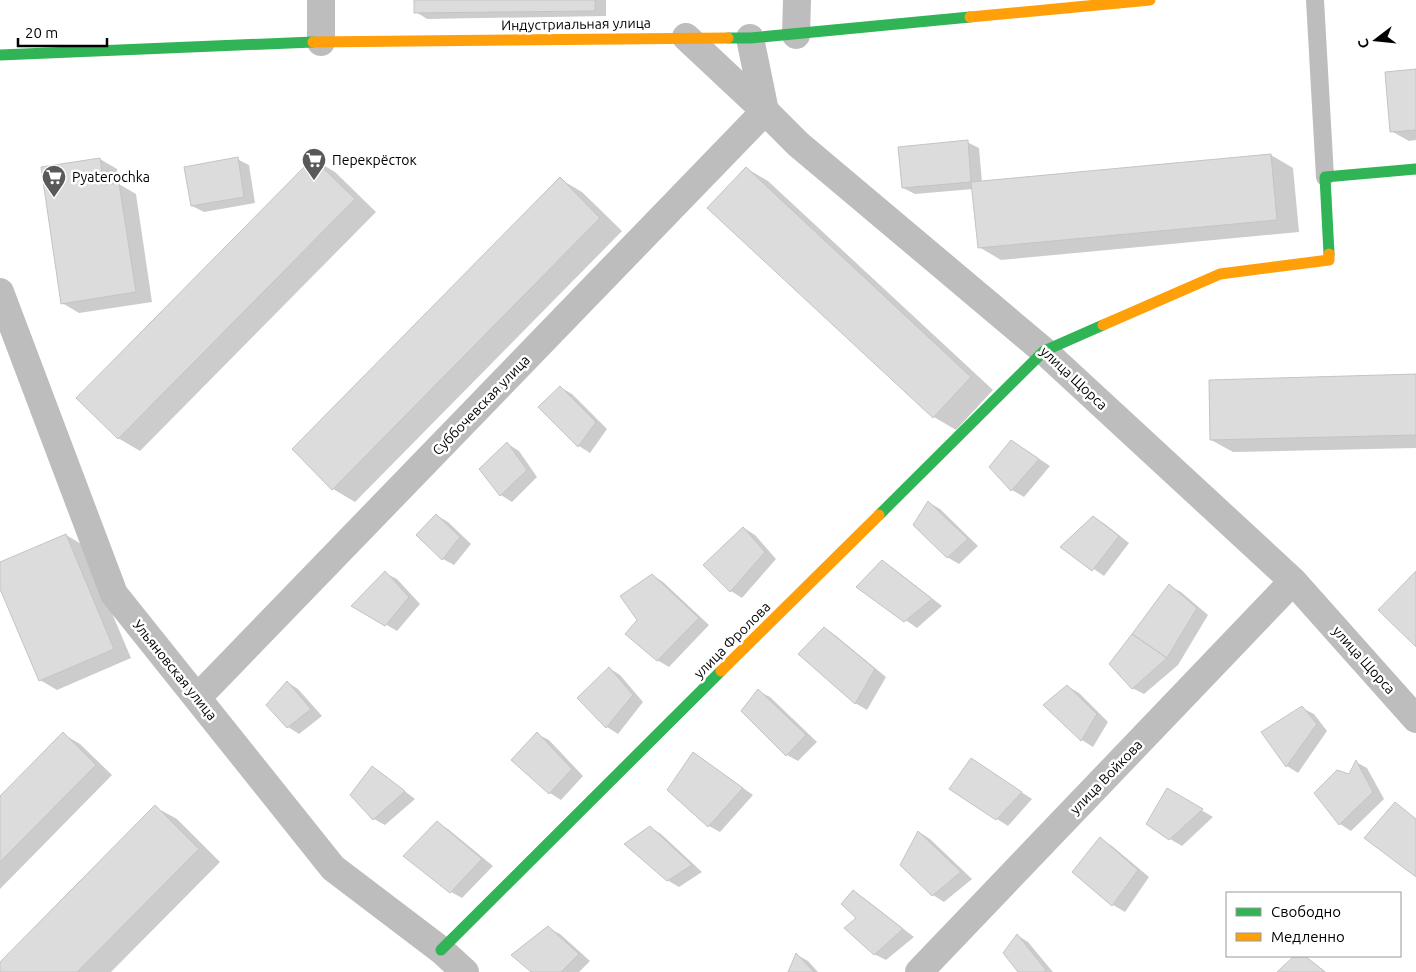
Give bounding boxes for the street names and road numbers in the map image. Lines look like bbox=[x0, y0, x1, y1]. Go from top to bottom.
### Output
street label: Индустриальная улица bbox=[501, 15, 651, 33]
street label: улица Щорса bbox=[1037, 343, 1111, 413]
street label: Суббочевская улица bbox=[429, 352, 533, 458]
street label: улица Фролова bbox=[691, 599, 773, 681]
street label: Ульяновская улица bbox=[130, 617, 220, 723]
street label: улица Щорса bbox=[1329, 623, 1399, 697]
street label: улица Войкова bbox=[1067, 737, 1145, 817]

